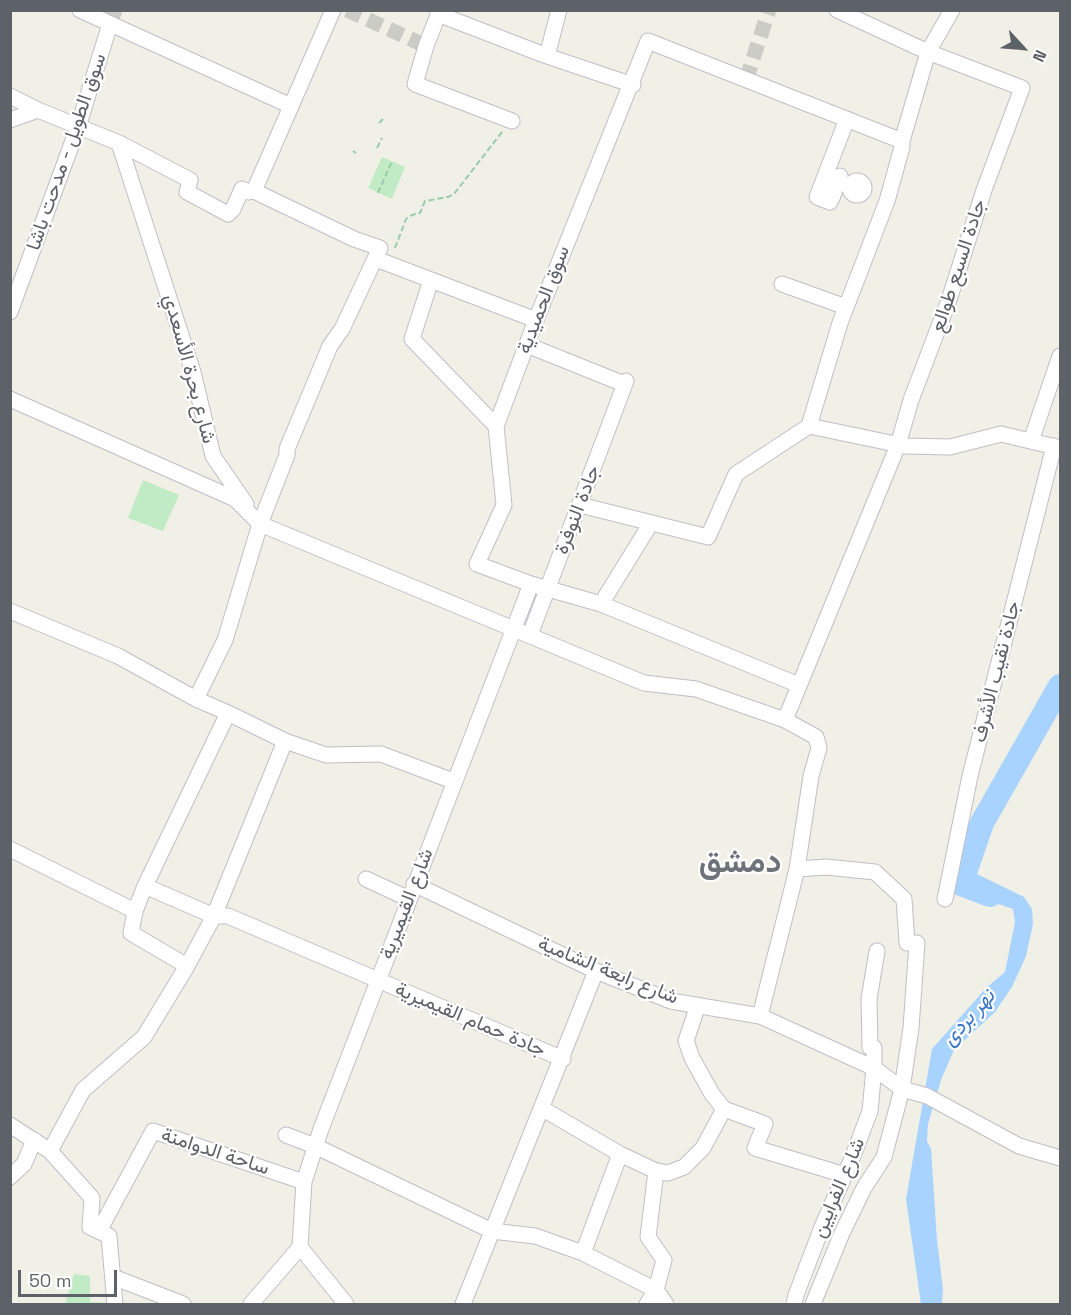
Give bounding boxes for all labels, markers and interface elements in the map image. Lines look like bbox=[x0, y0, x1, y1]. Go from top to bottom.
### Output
north arrow bbox=[993, 18, 1053, 78]
text: N bbox=[1028, 47, 1051, 66]
street label: سوق الطويل - مدحت باشا bbox=[22, 50, 112, 254]
street label: جادة السبع طوالع bbox=[926, 196, 992, 336]
street label: سوق الحميدية bbox=[512, 243, 576, 357]
street label: شارع بحرة الأسعدي bbox=[158, 292, 220, 446]
street label: جادة النوفرة bbox=[550, 462, 606, 558]
street label: جادة نقيب الأشرف bbox=[968, 599, 1026, 745]
district label: دمشق bbox=[699, 844, 781, 882]
street label: شارع القيميرية bbox=[375, 845, 439, 963]
street label: شارع رابعة الشامية bbox=[534, 932, 682, 1010]
street label: جادة حمام القيميرية bbox=[391, 977, 549, 1063]
water label: نهر بردى bbox=[937, 984, 1001, 1052]
street label: ساحة الدوامنة bbox=[158, 1123, 272, 1181]
street label: شارع الفرايين bbox=[807, 1135, 871, 1241]
scale bar bbox=[21, 1258, 120, 1296]
text: 50 m bbox=[29, 1269, 71, 1292]

